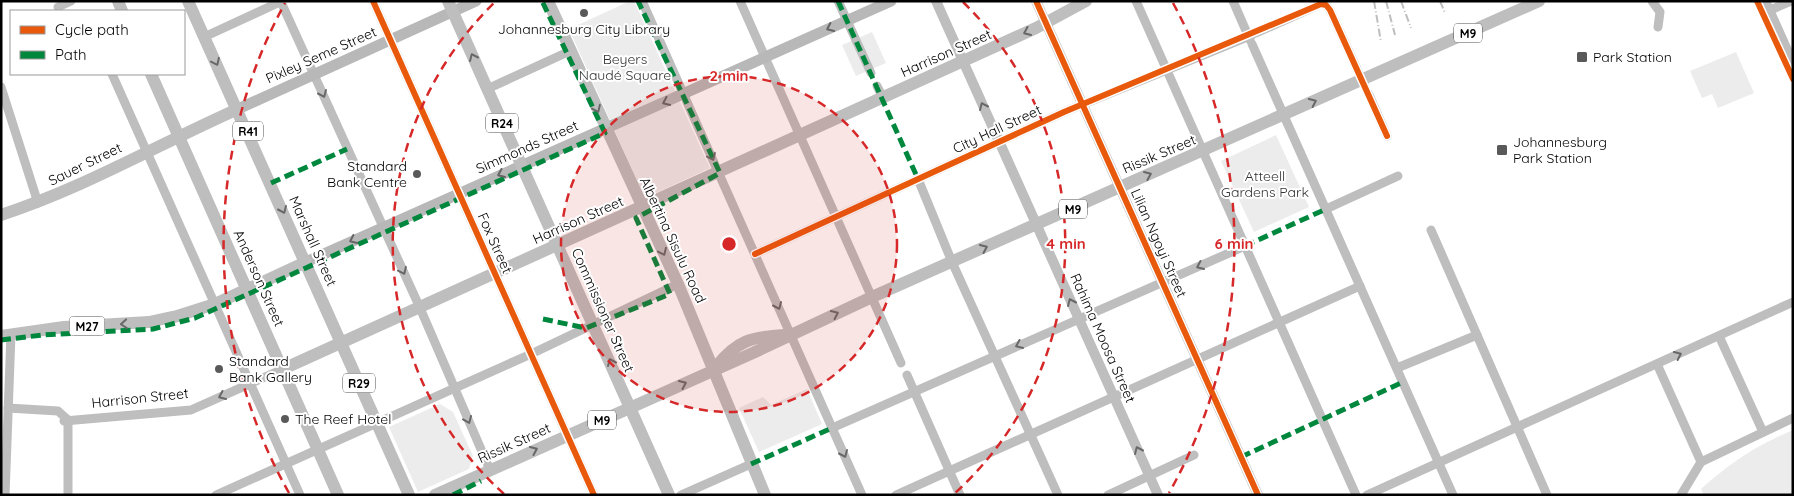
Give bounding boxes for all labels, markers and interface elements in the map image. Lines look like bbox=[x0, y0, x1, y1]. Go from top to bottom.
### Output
marker: Johannesburg City Library bbox=[578, 7, 590, 19]
legend bbox=[10, 10, 185, 75]
text: Cycle path bbox=[55, 20, 129, 39]
place label: Johannesburg City Library bbox=[498, 20, 670, 38]
street label: Pixley Seme Street bbox=[263, 22, 379, 87]
one-way arrow bbox=[826, 22, 835, 32]
road number: M9 bbox=[1454, 23, 1482, 42]
street label: Harrison Street bbox=[898, 25, 994, 81]
one-way arrow bbox=[1023, 26, 1032, 37]
text: Path bbox=[55, 45, 87, 64]
place label: Park Station bbox=[1593, 48, 1672, 66]
park label: Beyers Naudé Square bbox=[579, 50, 671, 84]
marker: Park Station bbox=[1575, 50, 1589, 64]
one-way arrow bbox=[468, 53, 479, 62]
one-way arrow bbox=[209, 56, 219, 65]
text: 2 min bbox=[709, 66, 749, 85]
one-way arrow bbox=[316, 89, 327, 98]
one-way arrow bbox=[662, 95, 671, 106]
one-way arrow bbox=[1308, 98, 1317, 109]
street label: City Hall Street bbox=[950, 101, 1044, 157]
one-way arrow bbox=[979, 102, 990, 111]
one-way arrow bbox=[591, 104, 601, 113]
road number: R24 bbox=[486, 114, 518, 132]
street label: Simmonds Street bbox=[473, 116, 581, 178]
road number: R41 bbox=[233, 122, 263, 140]
street label: Rissik Street bbox=[1120, 130, 1199, 178]
place label: Johannesburg Park Station bbox=[1513, 133, 1607, 167]
street label: Sauer Street bbox=[45, 138, 125, 190]
marker: Johannesburg Park Station bbox=[1495, 143, 1509, 157]
one-way arrow bbox=[706, 152, 717, 161]
place label: Standard Bank Centre bbox=[327, 157, 407, 191]
park label: Atteell Gardens Park bbox=[1221, 167, 1309, 201]
marker: Standard Bank Centre bbox=[411, 168, 423, 180]
one-way arrow bbox=[497, 168, 506, 178]
one-way arrow bbox=[1143, 171, 1152, 182]
street label: Albertina Sisulu Road bbox=[636, 174, 710, 306]
street label: Lilian Ngoyi Street bbox=[1127, 186, 1191, 300]
street label: Harrison Street bbox=[530, 192, 626, 248]
street label: Marshall Street bbox=[285, 193, 341, 289]
road number: M9 bbox=[1059, 200, 1087, 218]
one-way arrow bbox=[276, 205, 287, 214]
street label: Fox Street bbox=[474, 210, 517, 277]
street label: Anderson Street bbox=[230, 227, 289, 329]
one-way arrow bbox=[349, 234, 358, 245]
text: 4 min bbox=[1046, 234, 1086, 253]
text: 6 min bbox=[1215, 234, 1253, 253]
centre of rings bbox=[720, 235, 738, 253]
one-way arrow bbox=[979, 244, 988, 255]
street label: Commissioner Street bbox=[567, 245, 639, 375]
one-way arrow bbox=[656, 247, 666, 256]
one-way arrow bbox=[1196, 259, 1205, 270]
one-way arrow bbox=[397, 266, 408, 275]
street label: Rahima Moosa Street bbox=[1066, 271, 1140, 406]
one-way arrow bbox=[1067, 298, 1078, 307]
one-way arrow bbox=[772, 301, 783, 310]
one-way arrow bbox=[830, 310, 839, 321]
road number: M27 bbox=[70, 316, 104, 336]
one-way arrow bbox=[120, 319, 128, 330]
one-way arrow bbox=[1015, 339, 1024, 350]
one-way arrow bbox=[1673, 351, 1682, 361]
place label: Standard Bank Gallery bbox=[229, 352, 312, 386]
one-way arrow bbox=[606, 358, 617, 367]
marker: Standard Bank Gallery bbox=[213, 363, 225, 375]
road number: R29 bbox=[343, 373, 375, 392]
one-way arrow bbox=[677, 380, 686, 390]
street label: Harrison Street bbox=[91, 384, 190, 412]
one-way arrow bbox=[218, 389, 227, 400]
place label: The Reef Hotel bbox=[295, 410, 391, 428]
road number: M9 bbox=[588, 410, 616, 430]
marker: The Reef Hotel bbox=[279, 413, 291, 425]
one-way arrow bbox=[462, 415, 472, 424]
street label: Rissik Street bbox=[475, 419, 554, 467]
one-way arrow bbox=[529, 445, 538, 456]
one-way arrow bbox=[1134, 446, 1144, 455]
one-way arrow bbox=[838, 449, 848, 458]

